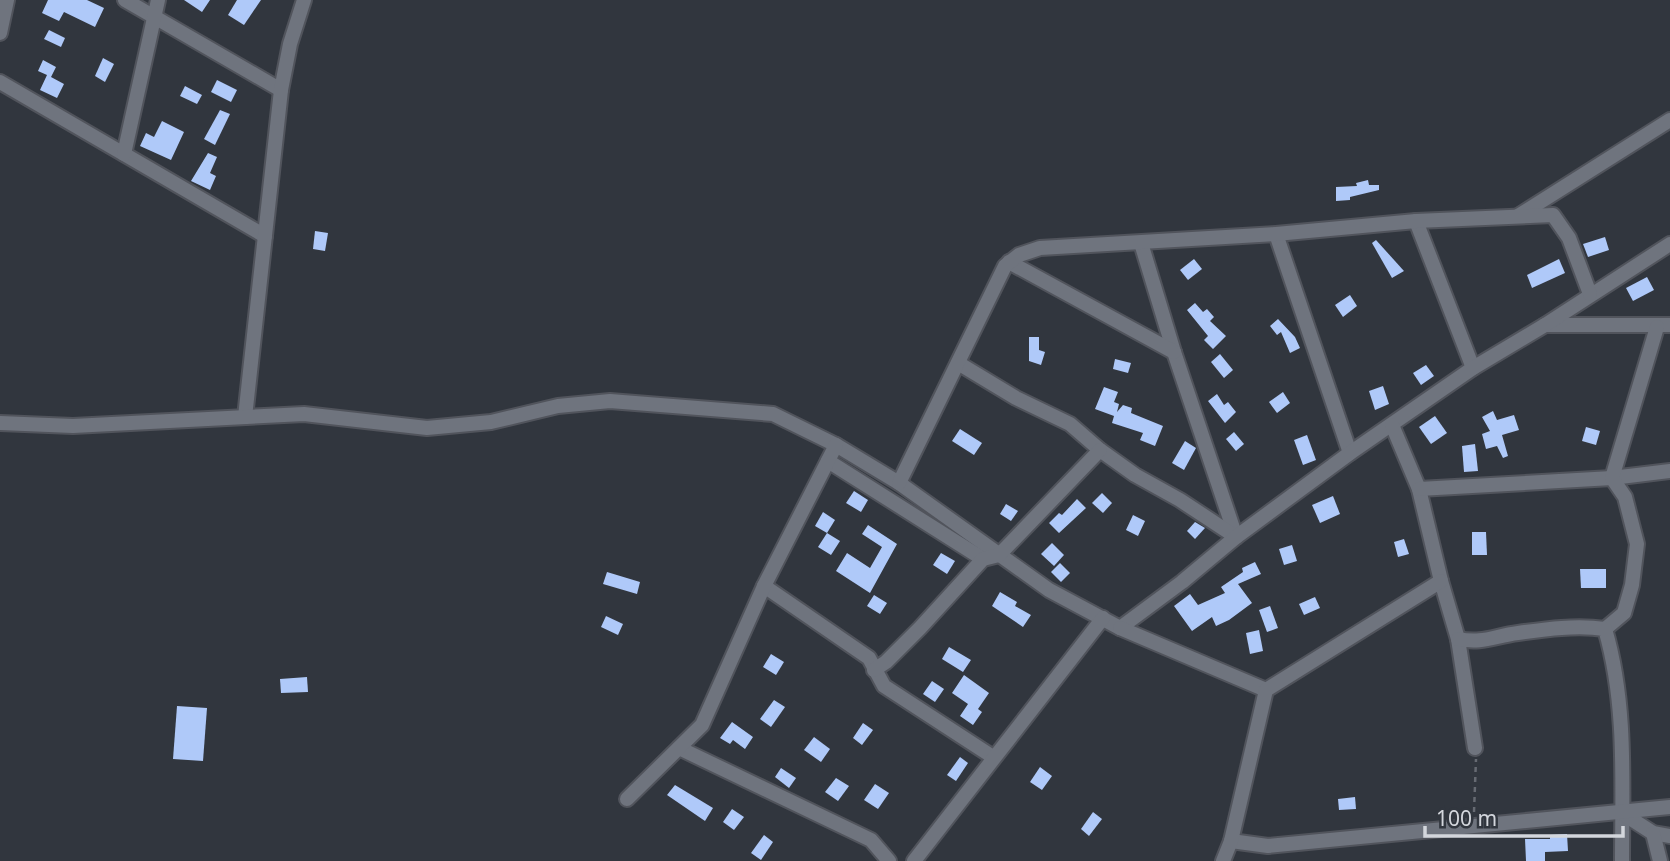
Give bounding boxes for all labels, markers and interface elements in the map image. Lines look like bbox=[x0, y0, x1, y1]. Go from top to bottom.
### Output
scale bar bbox=[1425, 794, 1623, 838]
text: 100 m bbox=[1436, 804, 1497, 832]

